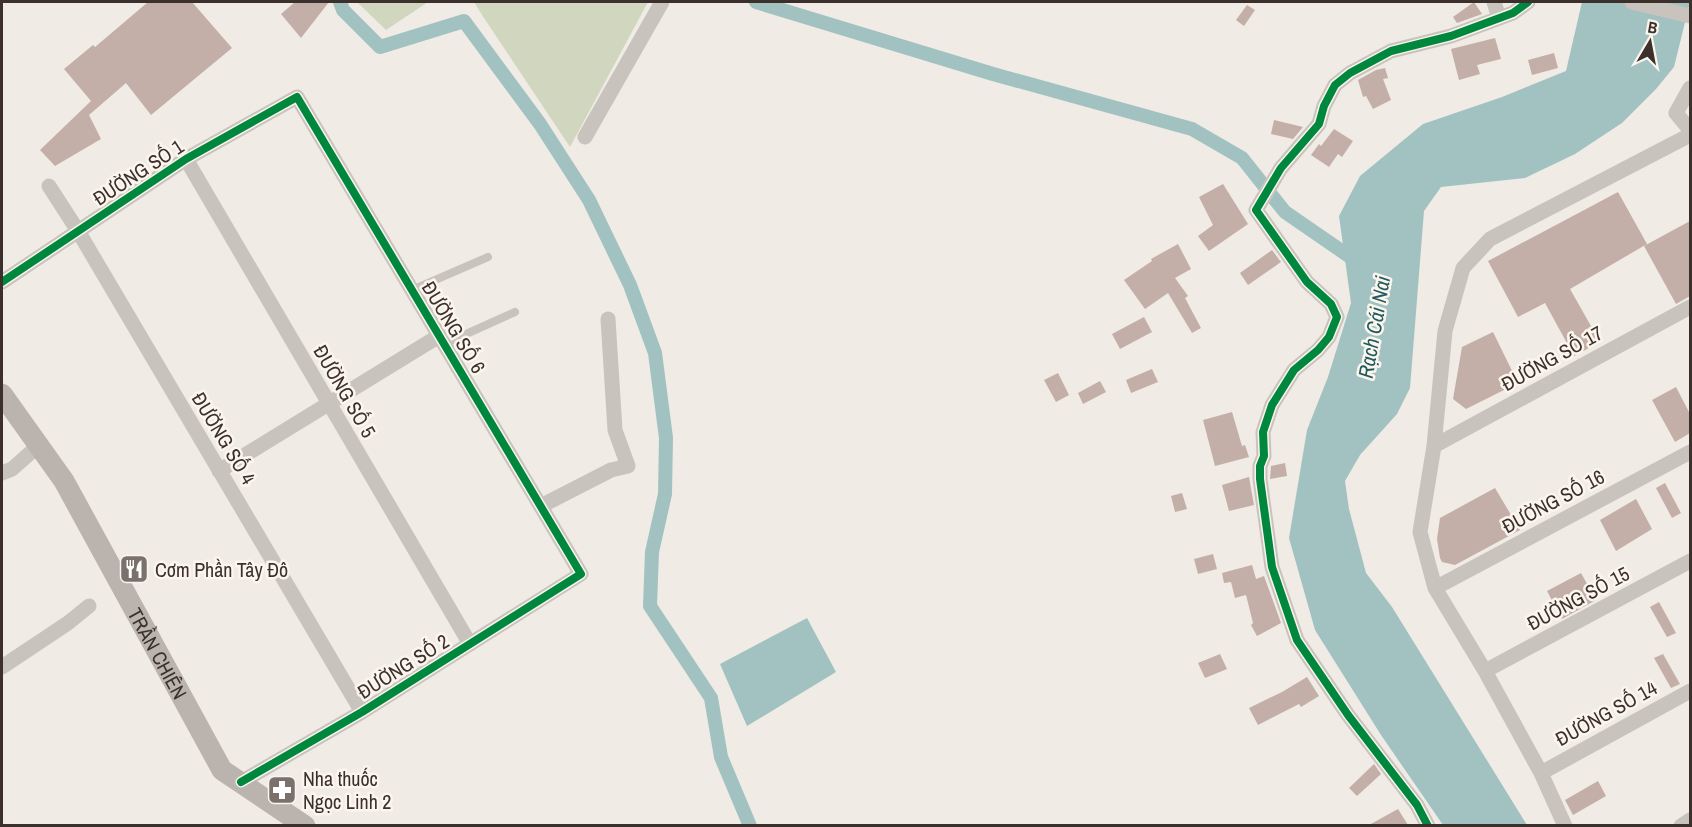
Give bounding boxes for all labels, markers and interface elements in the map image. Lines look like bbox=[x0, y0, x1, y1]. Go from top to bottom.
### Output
north arrow bbox=[1620, 12, 1680, 72]
text: B bbox=[1646, 16, 1659, 39]
street label: ĐƯỜNG SỐ 1 bbox=[87, 133, 189, 211]
water label: Rạch Cái Nai bbox=[1351, 273, 1397, 380]
street label: ĐƯỜNG SỐ 6 bbox=[416, 276, 492, 378]
street label: ĐƯỜNG SỐ 17 bbox=[1496, 319, 1608, 397]
street label: ĐƯỜNG SỐ 5 bbox=[308, 340, 382, 442]
street label: ĐƯỜNG SỐ 4 bbox=[186, 387, 262, 489]
street label: ĐƯỜNG SỐ 16 bbox=[1497, 463, 1609, 539]
restaurant icon: Cơm Phần Tây Đô bbox=[118, 553, 150, 585]
place label: Cơm Phần Tây Đô bbox=[155, 556, 288, 583]
street label: ĐƯỜNG SỐ 15 bbox=[1522, 560, 1634, 636]
street label: TRẦN CHIÊN bbox=[122, 603, 194, 704]
street label: ĐƯỜNG SỐ 2 bbox=[352, 627, 454, 705]
street label: ĐƯỜNG SỐ 14 bbox=[1550, 674, 1662, 752]
place label: Nha thuốc Ngọc Linh 2 bbox=[303, 765, 391, 815]
pharmacy icon: Nha thuốc Ngọc Linh 2 bbox=[266, 774, 298, 806]

